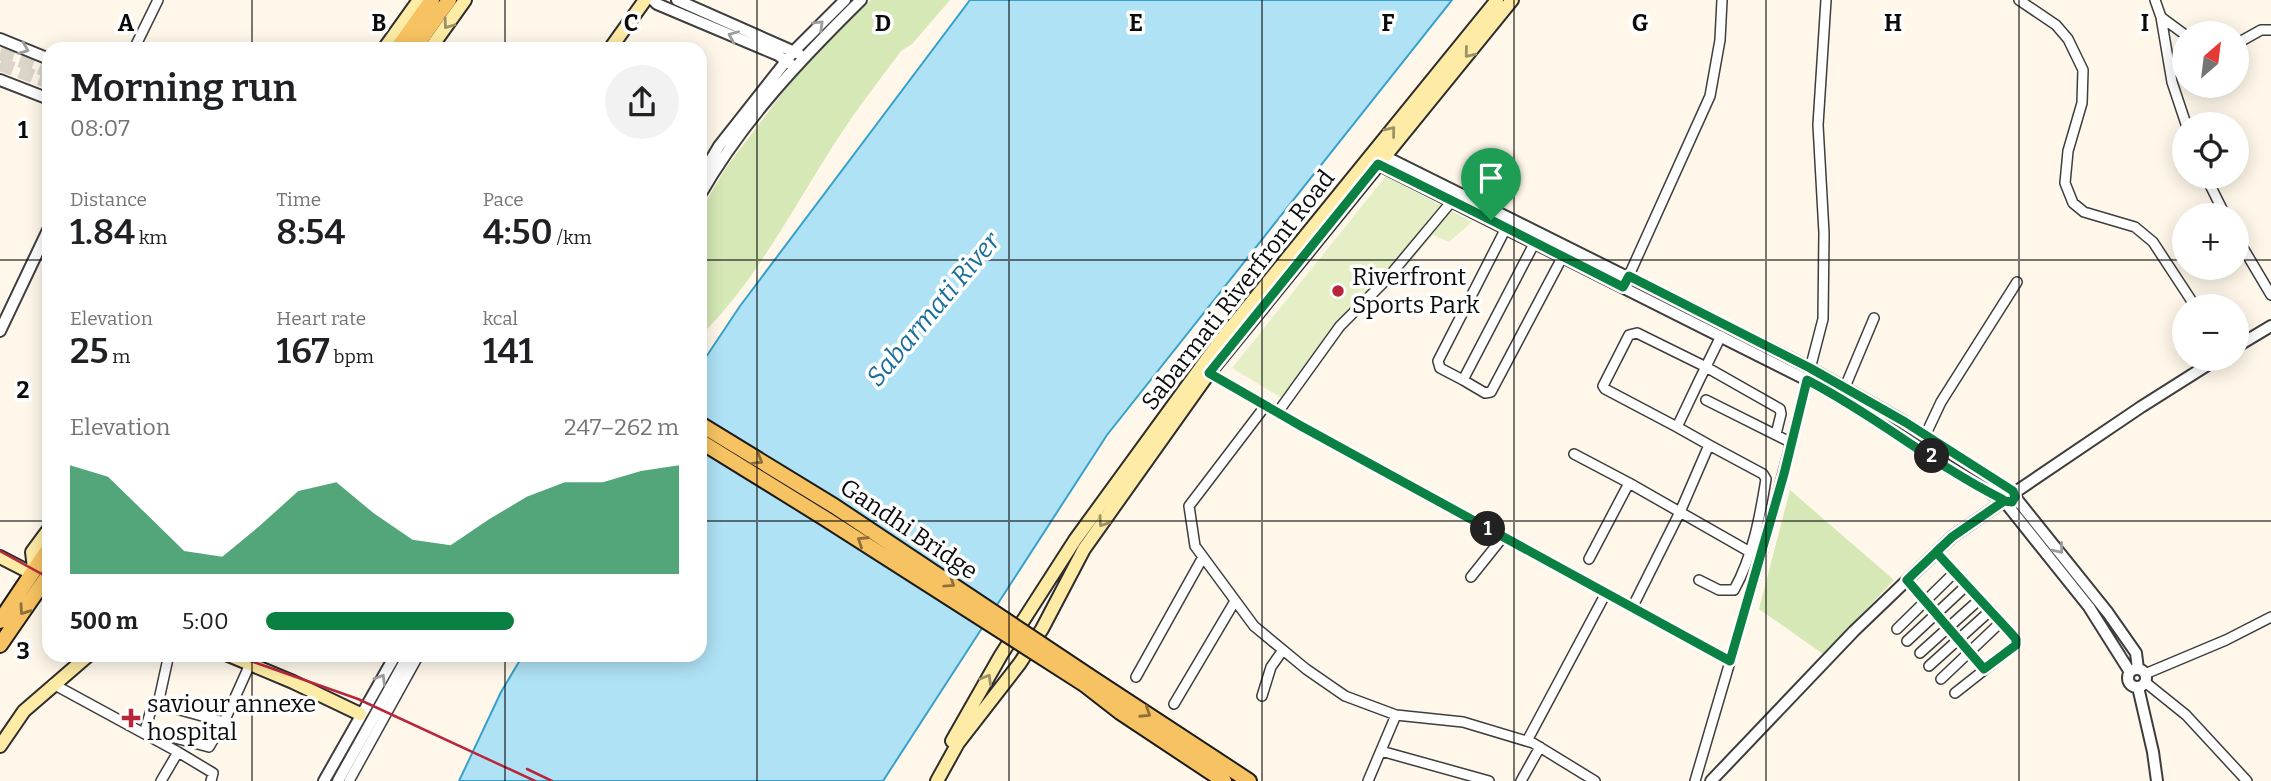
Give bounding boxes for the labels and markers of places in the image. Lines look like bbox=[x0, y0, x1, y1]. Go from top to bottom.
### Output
pin bbox=[1461, 148, 1521, 220]
place label: Riverfront Sports Park bbox=[1352, 263, 1480, 319]
marker: Riverfront Sports Park bbox=[1330, 283, 1346, 299]
pin: 2 bbox=[1914, 438, 1950, 474]
pin: 1 bbox=[1470, 512, 1506, 546]
place label: saviour annexe hospital bbox=[147, 690, 316, 746]
marker: saviour annexe hospital bbox=[121, 708, 141, 728]

